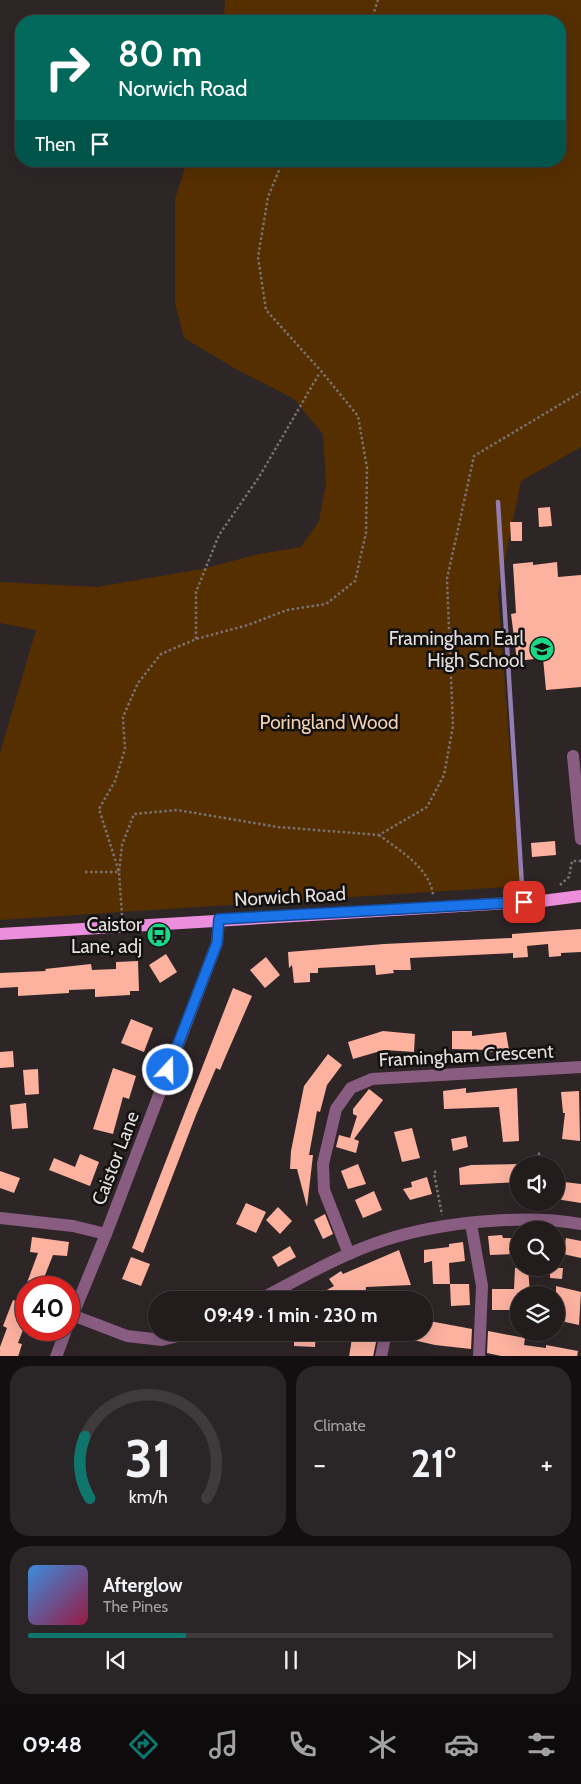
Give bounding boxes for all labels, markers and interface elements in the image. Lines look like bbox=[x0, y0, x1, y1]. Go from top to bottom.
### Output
text: 80 m bbox=[118, 32, 202, 75]
icon: right bbox=[35, 35, 100, 100]
text: Norwich Road bbox=[118, 75, 247, 102]
icon: arrive bbox=[86, 130, 114, 158]
text: Then bbox=[35, 133, 76, 156]
place label: Framingham Earl High School bbox=[389, 627, 525, 672]
school or university icon: Framingham Earl High School bbox=[529, 636, 555, 662]
park label: Poringland Wood bbox=[260, 711, 398, 734]
pin bbox=[503, 881, 545, 923]
street label: Norwich Road bbox=[234, 882, 346, 911]
icon: arrive bbox=[510, 888, 538, 916]
place label: Caistor Lane, adj bbox=[71, 913, 142, 958]
bus stop icon: Caistor Lane, adj bbox=[146, 922, 172, 948]
street label: Framingham Crescent bbox=[378, 1039, 555, 1072]
position arrow bbox=[141, 1043, 193, 1095]
street label: Caistor Lane bbox=[87, 1108, 144, 1208]
map controls bbox=[510, 1156, 565, 1341]
button: sound bbox=[510, 1156, 565, 1211]
button: search bbox=[510, 1221, 565, 1276]
speed limit sign: 40 bbox=[15, 1276, 80, 1341]
button: layers bbox=[510, 1286, 565, 1341]
text: 09:49 · 1 min · 230 m bbox=[203, 1304, 378, 1327]
text: Climate bbox=[314, 1416, 366, 1435]
text: 31 bbox=[124, 1427, 171, 1490]
text: 21° bbox=[411, 1440, 456, 1487]
text: − bbox=[314, 1447, 326, 1481]
text: + bbox=[541, 1447, 553, 1481]
text: km/h bbox=[128, 1486, 167, 1507]
text: Afterglow bbox=[103, 1574, 183, 1597]
text: The Pines bbox=[103, 1597, 168, 1616]
icon: previous bbox=[102, 1646, 130, 1674]
icon: pause bbox=[277, 1646, 305, 1674]
icon: next bbox=[452, 1646, 480, 1674]
icon: directions bbox=[126, 1727, 161, 1762]
icon: music bbox=[206, 1727, 241, 1762]
icon: phone bbox=[285, 1727, 320, 1762]
icon: climate bbox=[365, 1727, 400, 1762]
icon: car bbox=[444, 1727, 479, 1762]
icon: filters bbox=[524, 1727, 559, 1762]
text: 09:48 bbox=[22, 1731, 82, 1758]

